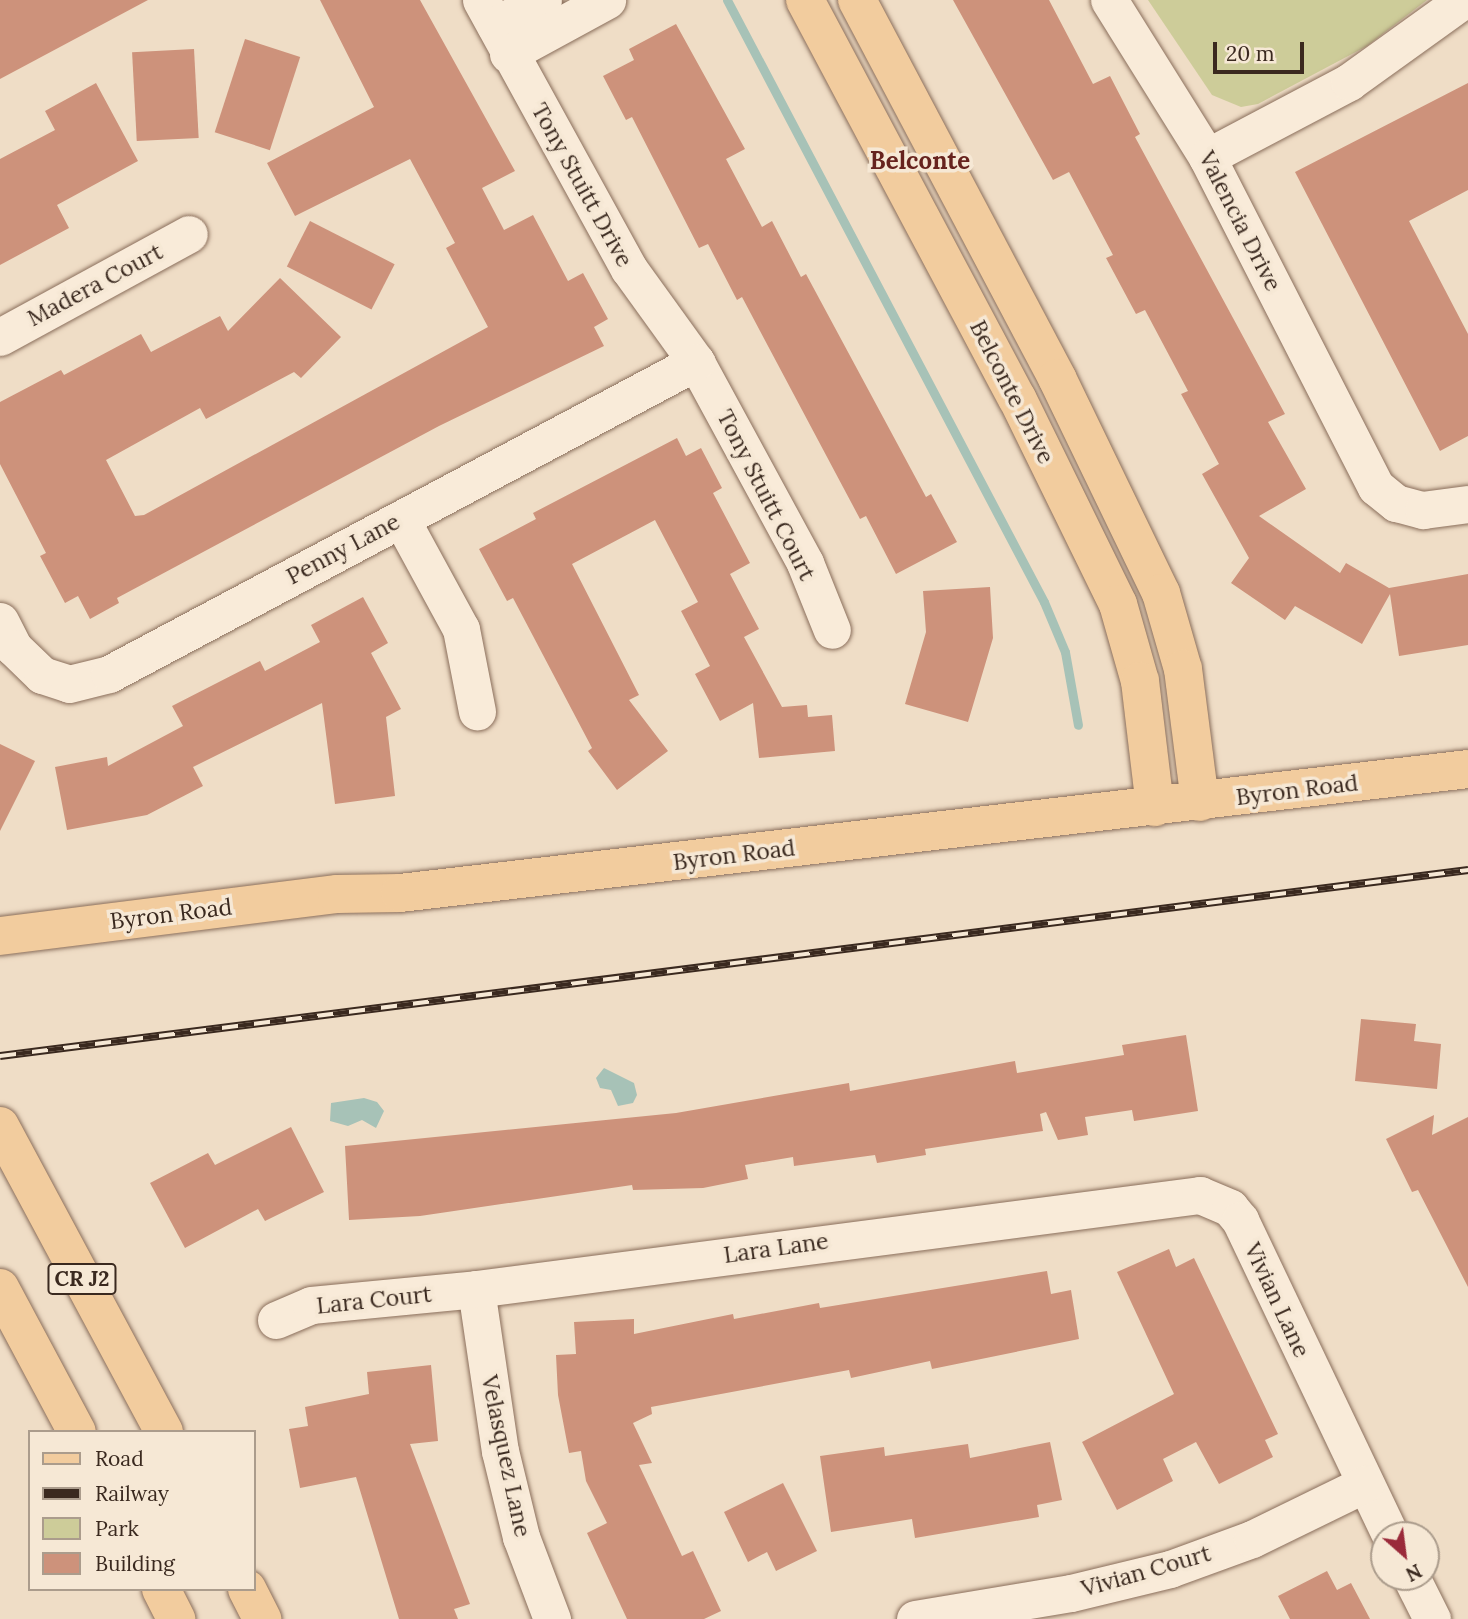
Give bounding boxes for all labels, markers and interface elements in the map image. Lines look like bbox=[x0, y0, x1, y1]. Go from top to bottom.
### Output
scale bar bbox=[1216, 28, 1307, 72]
text: 20 m bbox=[1226, 40, 1275, 67]
street label: Tony Stuitt Drive bbox=[526, 98, 638, 272]
district label: Belconte bbox=[870, 147, 970, 175]
street label: Valencia Drive bbox=[1193, 147, 1287, 295]
street label: Madera Court bbox=[23, 238, 167, 332]
street label: Belconte Drive bbox=[964, 316, 1060, 468]
street label: Tony Stuitt Court bbox=[711, 405, 821, 585]
street label: Penny Lane bbox=[282, 508, 404, 590]
street label: Byron Road bbox=[1234, 769, 1360, 811]
street label: Byron Road bbox=[671, 834, 797, 876]
street label: Byron Road bbox=[108, 893, 234, 935]
street label: Lara Lane bbox=[722, 1227, 830, 1269]
street label: Vivian Lane bbox=[1238, 1238, 1316, 1362]
road number: CR J2 bbox=[47, 1262, 117, 1296]
street label: Lara Court bbox=[315, 1280, 433, 1320]
street label: Velasquez Lane bbox=[475, 1373, 537, 1539]
legend bbox=[28, 1430, 256, 1591]
text: Road bbox=[95, 1445, 144, 1472]
text: Railway bbox=[95, 1480, 169, 1507]
text: Park bbox=[95, 1515, 139, 1542]
north arrow bbox=[1370, 1521, 1440, 1591]
street label: Vivian Court bbox=[1078, 1539, 1214, 1603]
text: Building bbox=[95, 1550, 175, 1577]
text: N bbox=[1402, 1559, 1426, 1587]

